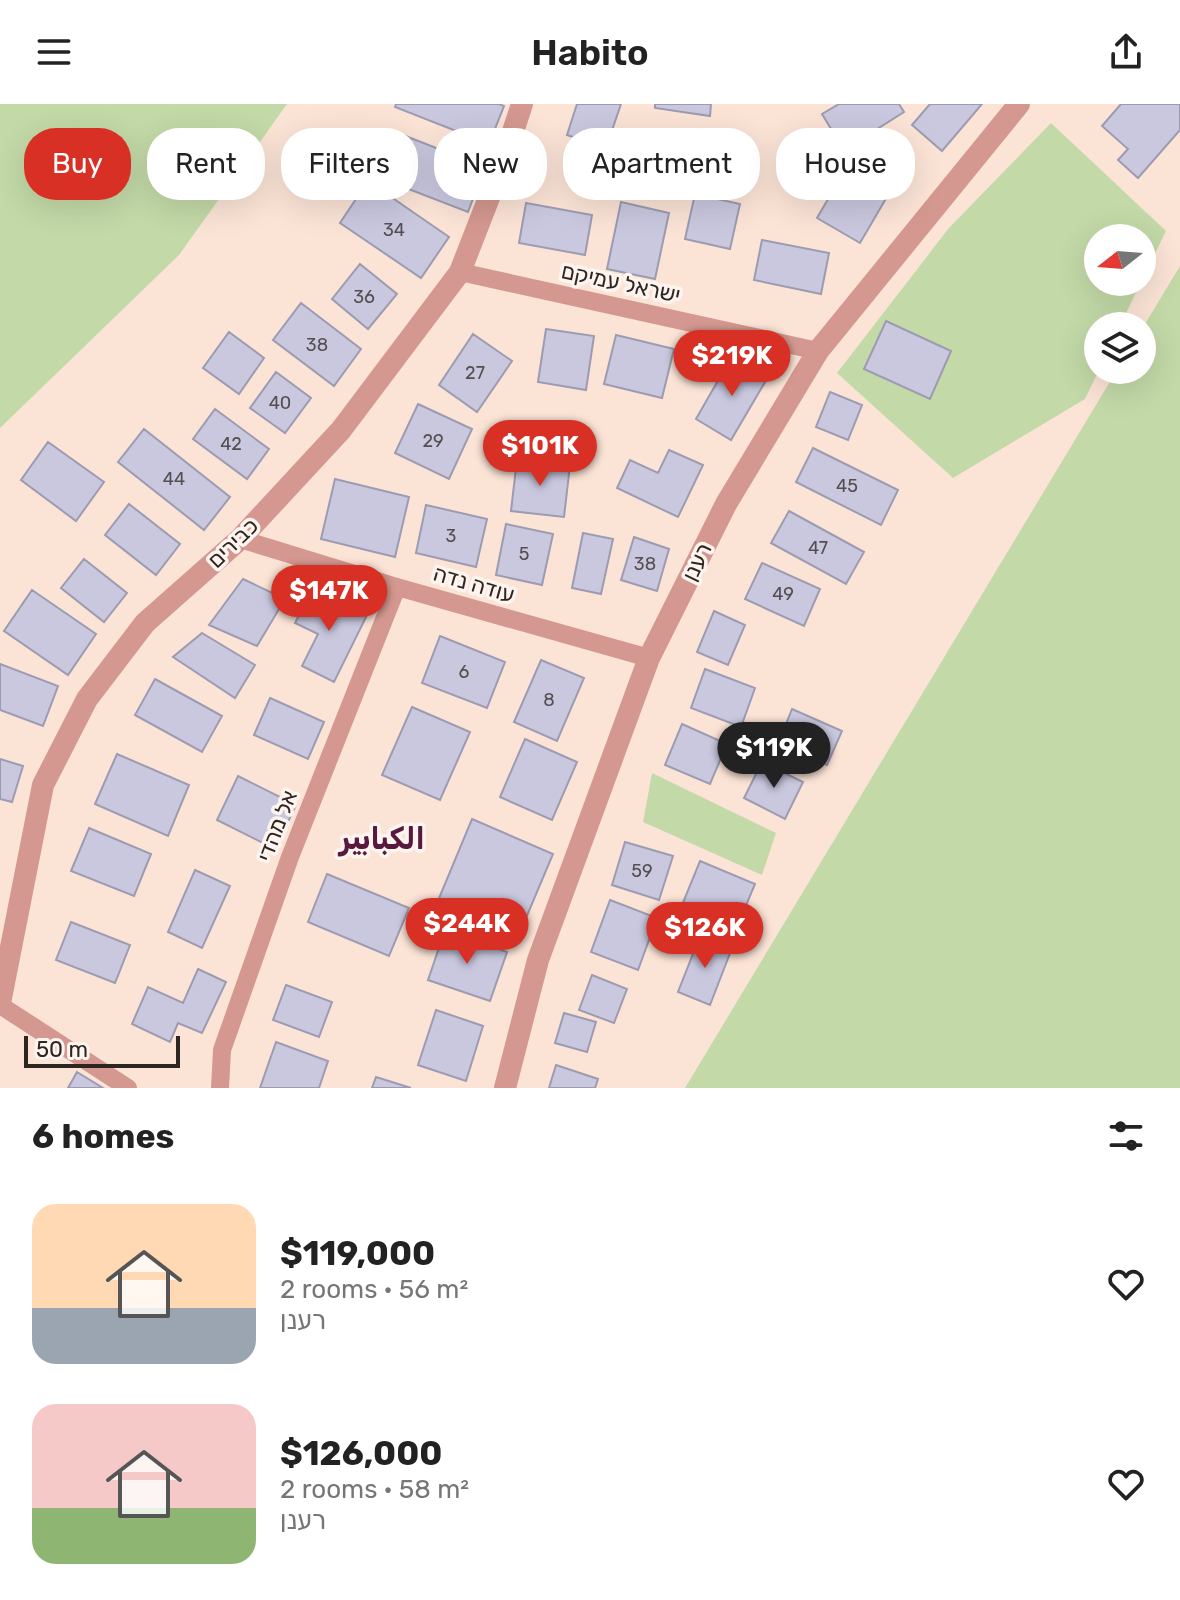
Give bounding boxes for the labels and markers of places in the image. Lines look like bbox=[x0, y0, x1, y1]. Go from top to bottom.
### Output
pin: $219K bbox=[676, 330, 788, 398]
pin: $101K bbox=[484, 420, 596, 488]
pin: $147K bbox=[273, 565, 385, 633]
pin: $119K bbox=[718, 722, 830, 790]
pin: $244K bbox=[411, 898, 523, 966]
pin: $126K bbox=[649, 902, 761, 970]

